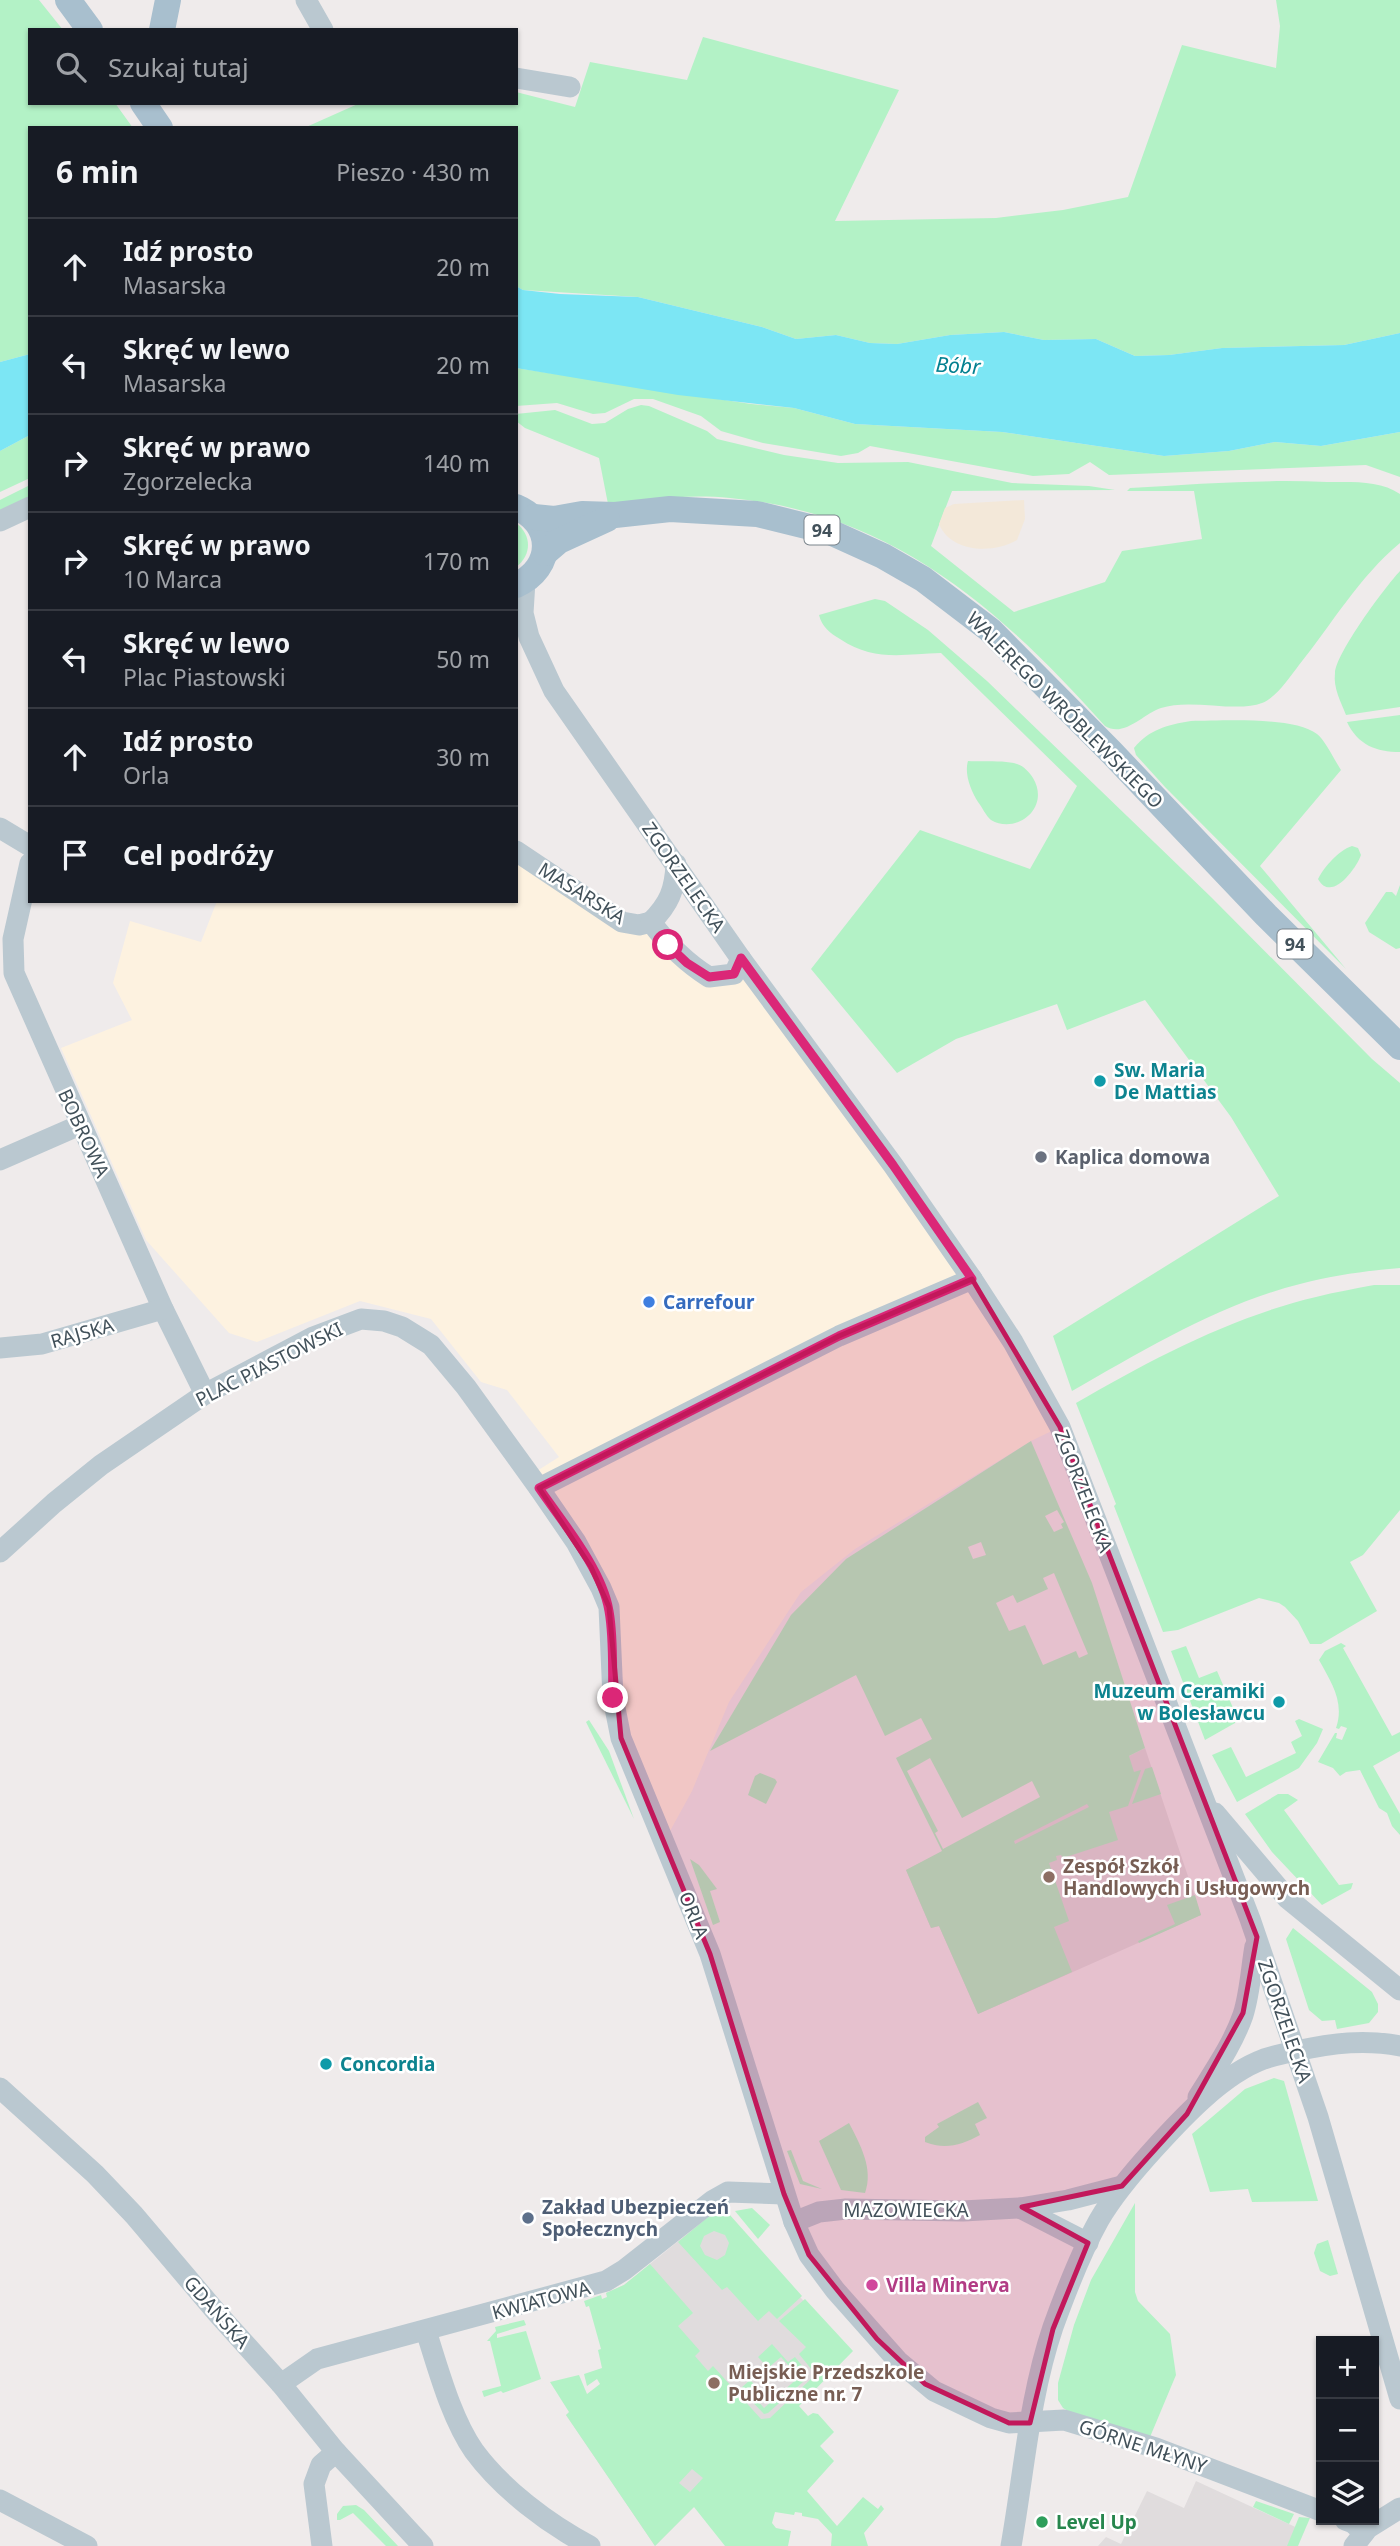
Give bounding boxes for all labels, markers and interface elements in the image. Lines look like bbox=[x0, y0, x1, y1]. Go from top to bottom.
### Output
search box bbox=[28, 28, 518, 105]
icon: search bbox=[52, 48, 90, 86]
text: Szukaj tutaj bbox=[108, 49, 249, 85]
text: 6 min bbox=[56, 151, 139, 192]
text: Pieszo · 430 m bbox=[336, 156, 490, 188]
text: Idź prosto bbox=[123, 233, 254, 269]
icon: ahead bbox=[56, 248, 94, 286]
text: 20 m bbox=[436, 251, 490, 283]
text: Masarska bbox=[123, 269, 226, 301]
text: Skręć w lewo bbox=[123, 331, 290, 367]
icon: left bbox=[56, 346, 94, 384]
text: 20 m bbox=[436, 349, 490, 381]
water label: Bóbr bbox=[935, 350, 983, 380]
text: Masarska bbox=[123, 367, 226, 399]
text: Skręć w prawo bbox=[123, 429, 311, 465]
icon: right bbox=[56, 444, 94, 482]
text: 140 m bbox=[423, 447, 490, 479]
text: Zgorzelecka bbox=[123, 465, 253, 497]
road number: 94 bbox=[804, 516, 840, 544]
text: Skręć w prawo bbox=[123, 527, 311, 563]
icon: right bbox=[56, 542, 94, 580]
text: 170 m bbox=[423, 545, 490, 577]
text: 10 Marca bbox=[123, 563, 222, 595]
street label: WALEREGO WRÓBLEWSKIEGO bbox=[961, 606, 1169, 814]
text: Skręć w lewo bbox=[123, 625, 290, 661]
icon: left bbox=[56, 640, 94, 678]
text: 50 m bbox=[436, 643, 490, 675]
text: Plac Piastowski bbox=[123, 661, 286, 693]
text: Idź prosto bbox=[123, 723, 254, 759]
icon: ahead bbox=[56, 738, 94, 776]
text: 30 m bbox=[436, 741, 490, 773]
text: Orla bbox=[123, 759, 169, 791]
street label: ZGORZELECKA bbox=[636, 817, 732, 938]
icon: arrive bbox=[56, 836, 94, 874]
text: Cel podróży bbox=[123, 837, 274, 873]
street label: MASARSKA bbox=[534, 856, 631, 930]
route start bbox=[652, 929, 683, 960]
road number: 94 bbox=[1278, 930, 1312, 959]
place label: Sw. Maria De Mattias bbox=[1114, 1057, 1217, 1105]
marker: Sw. Maria De Mattias bbox=[1092, 1073, 1108, 1089]
street label: BOBROWA bbox=[52, 1084, 116, 1182]
place label: Kaplica domowa bbox=[1055, 1144, 1210, 1170]
marker: Kaplica domowa bbox=[1033, 1149, 1049, 1165]
place label: Carrefour bbox=[663, 1289, 755, 1315]
marker: Carrefour bbox=[641, 1294, 657, 1310]
street label: RAJSKA bbox=[47, 1311, 117, 1354]
street label: PLAC PIASTOWSKI bbox=[191, 1316, 347, 1412]
street label: ZGORZELECKA bbox=[1049, 1426, 1120, 1557]
place label: Muzeum Ceramiki w Bolesławcu bbox=[1094, 1678, 1265, 1726]
route end bbox=[597, 1682, 628, 1713]
marker: Muzeum Ceramiki w Bolesławcu bbox=[1271, 1694, 1287, 1710]
place label: Zespół Szkół Handlowych i Usługowych bbox=[1063, 1853, 1310, 1901]
marker: Zespół Szkół Handlowych i Usługowych bbox=[1041, 1869, 1057, 1885]
street label: ORLA bbox=[673, 1888, 716, 1943]
street label: ZGORZELECKA bbox=[1252, 1956, 1319, 2087]
place label: Concordia bbox=[340, 2051, 435, 2077]
marker: Concordia bbox=[318, 2056, 334, 2072]
place label: Zakład Ubezpieczeń Społecznych bbox=[542, 2194, 729, 2242]
street label: MAZOWIECKA bbox=[843, 2197, 969, 2223]
marker: Zakład Ubezpieczeń Społecznych bbox=[520, 2210, 536, 2226]
street label: GDAŃSKA bbox=[178, 2270, 256, 2354]
place label: Villa Minerva bbox=[886, 2272, 1010, 2298]
street label: KWIATOWA bbox=[489, 2274, 594, 2326]
marker: Villa Minerva bbox=[864, 2277, 880, 2293]
map controls bbox=[1316, 2336, 1379, 2525]
button: + bbox=[1316, 2336, 1379, 2399]
place label: Miejskie Przedszkole Publiczne nr. 7 bbox=[728, 2359, 924, 2407]
marker: Miejskie Przedszkole Publiczne nr. 7 bbox=[706, 2375, 722, 2391]
button: − bbox=[1316, 2399, 1379, 2462]
street label: GÓRNE MŁYNY bbox=[1076, 2413, 1210, 2479]
button: layers bbox=[1316, 2462, 1379, 2525]
place label: Level Up bbox=[1056, 2509, 1137, 2535]
marker: Level Up bbox=[1034, 2514, 1050, 2530]

